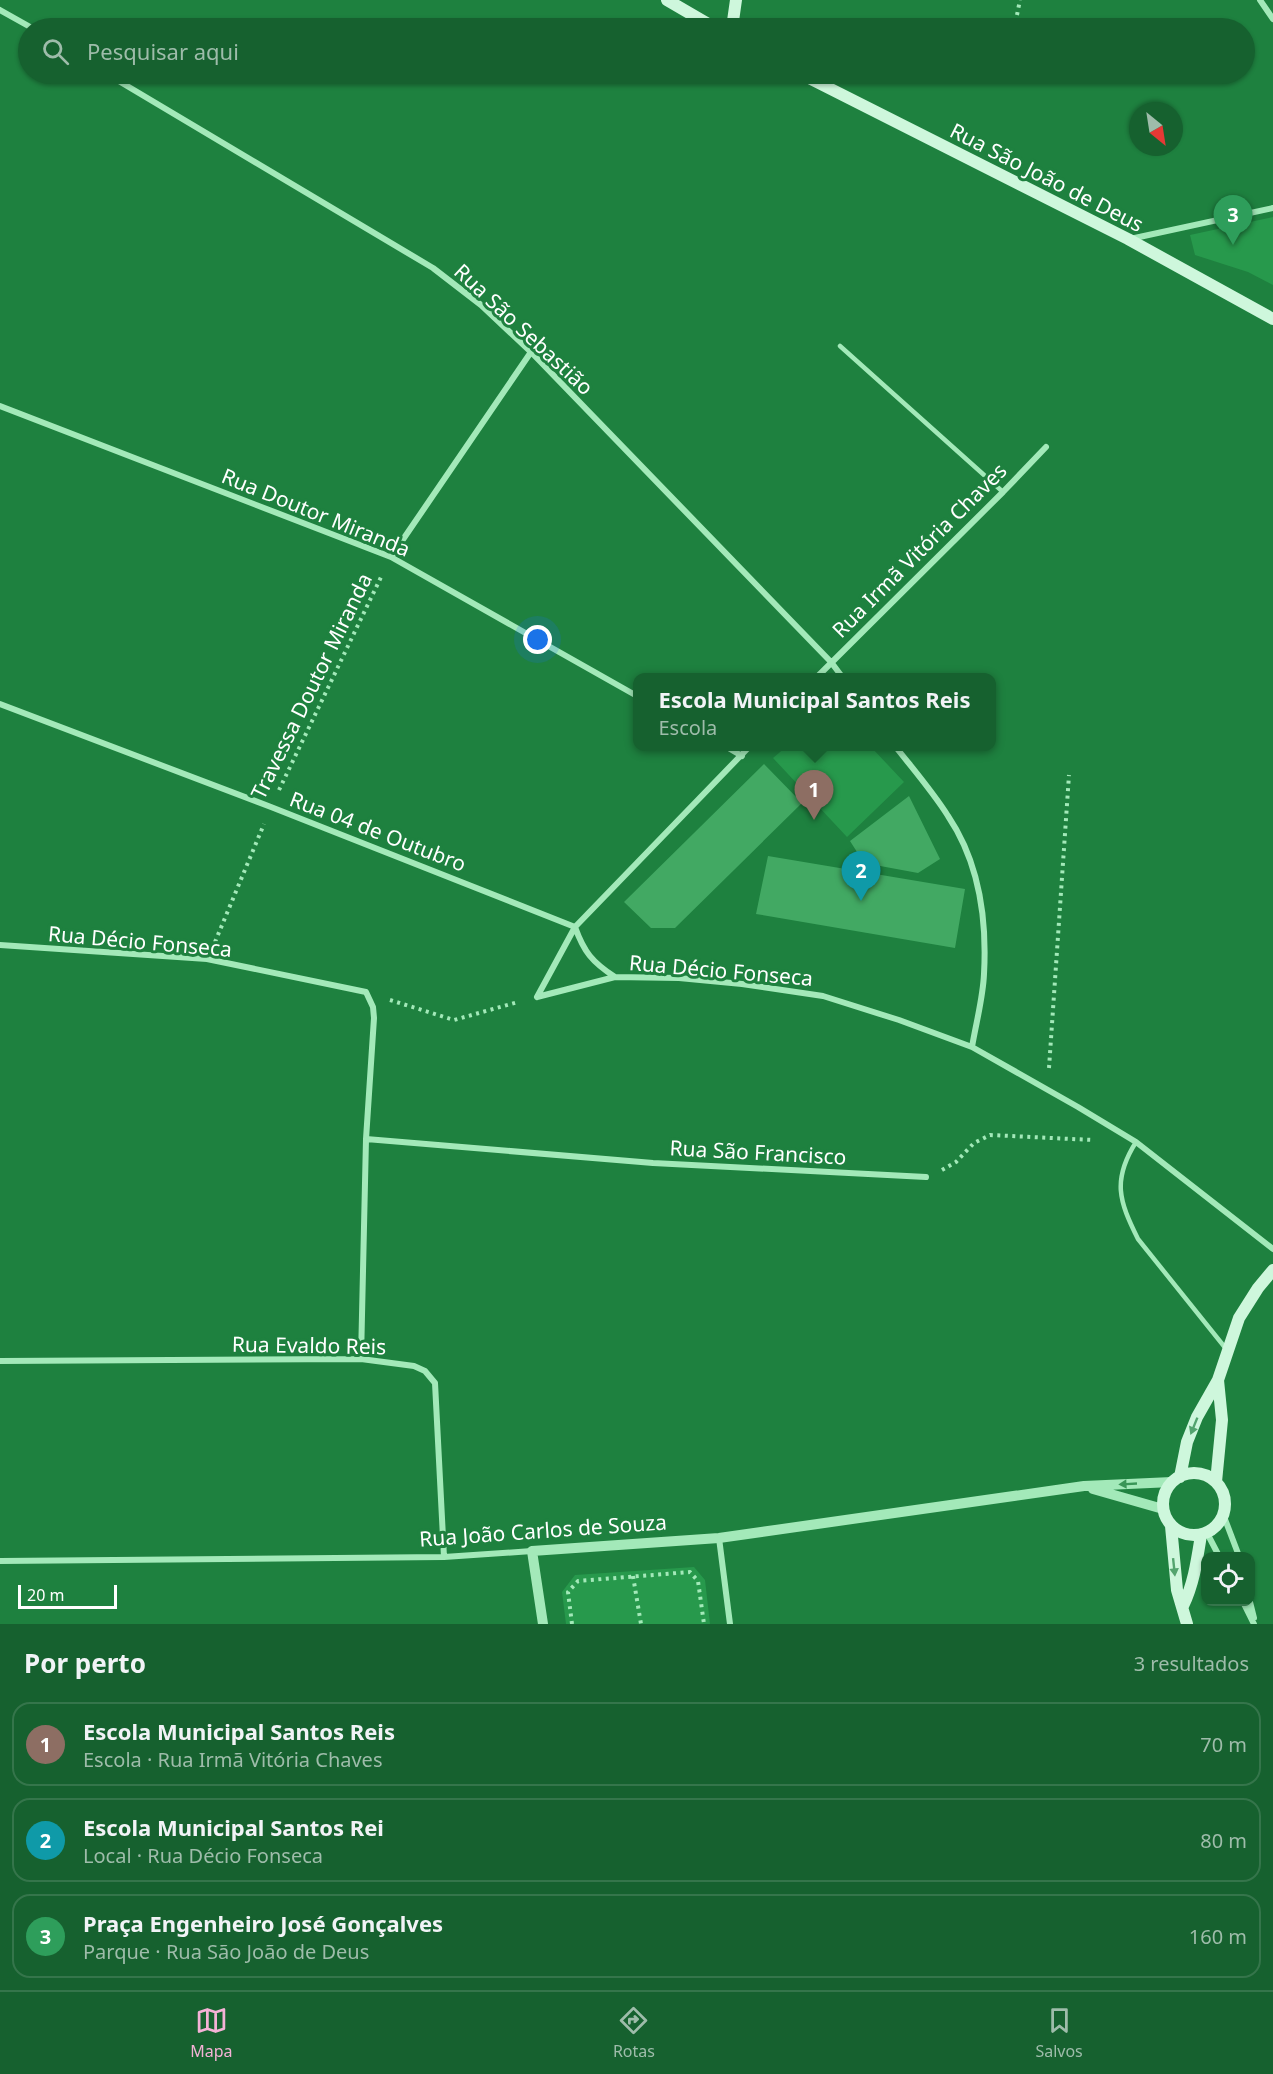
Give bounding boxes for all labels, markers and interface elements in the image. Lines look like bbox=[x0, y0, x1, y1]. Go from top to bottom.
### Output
search box bbox=[18, 18, 1255, 84]
icon: search bbox=[39, 35, 72, 68]
text: Pesquisar aqui bbox=[87, 36, 239, 66]
north arrow bbox=[1129, 102, 1183, 156]
street label: Rua São João de Deus bbox=[945, 116, 1149, 238]
pin: 3 bbox=[1214, 196, 1252, 245]
street label: Rua São Sebastião bbox=[448, 257, 600, 401]
street label: Rua Irmã Vitória Chaves bbox=[826, 457, 1012, 643]
street label: Rua Doutor Miranda bbox=[218, 461, 414, 563]
street label: Travessa Doutor Miranda bbox=[244, 568, 378, 804]
your location bbox=[523, 625, 552, 654]
popup bbox=[633, 673, 996, 751]
text: Escola Municipal Santos Reis bbox=[659, 684, 970, 714]
text: Escola bbox=[659, 714, 717, 741]
pin: 1 bbox=[794, 770, 834, 820]
street label: Rua 04 de Outubro bbox=[286, 784, 470, 878]
pin: 2 bbox=[842, 852, 880, 901]
street label: Rua Décio Fonseca bbox=[47, 919, 233, 963]
street label: Rua Décio Fonseca bbox=[628, 948, 814, 992]
street label: Rua São Francisco bbox=[669, 1133, 847, 1171]
street label: Rua Evaldo Reis bbox=[232, 1330, 386, 1360]
one-way arrow bbox=[1188, 1418, 1198, 1436]
one-way arrow bbox=[1119, 1479, 1138, 1488]
street label: Rua João Carlos de Souza bbox=[418, 1507, 668, 1553]
map controls bbox=[1201, 1552, 1255, 1606]
button: locate bbox=[1201, 1552, 1255, 1606]
one-way arrow bbox=[1169, 1557, 1179, 1576]
scale bar bbox=[18, 1582, 117, 1610]
text: 20 m bbox=[27, 1584, 64, 1606]
text: Por perto bbox=[24, 1645, 146, 1681]
text: 3 resultados bbox=[1134, 1650, 1249, 1677]
text: Escola Municipal Santos Reis bbox=[83, 1716, 395, 1746]
text: 1 bbox=[40, 1731, 51, 1758]
text: 70 m bbox=[1200, 1731, 1247, 1758]
text: Escola · Rua Irmã Vitória Chaves bbox=[83, 1746, 382, 1773]
text: Escola Municipal Santos Rei bbox=[83, 1812, 384, 1842]
text: 2 bbox=[40, 1827, 51, 1854]
text: 80 m bbox=[1200, 1827, 1247, 1854]
text: Local · Rua Décio Fonseca bbox=[83, 1842, 323, 1869]
text: Praça Engenheiro José Gonçalves bbox=[83, 1908, 443, 1938]
text: 3 bbox=[40, 1923, 51, 1950]
text: 160 m bbox=[1189, 1923, 1247, 1950]
text: Parque · Rua São João de Deus bbox=[83, 1938, 369, 1965]
tab: Mapa bbox=[190, 2004, 233, 2062]
tab: Rotas bbox=[613, 2004, 655, 2062]
tab: Salvos bbox=[1035, 2004, 1083, 2062]

